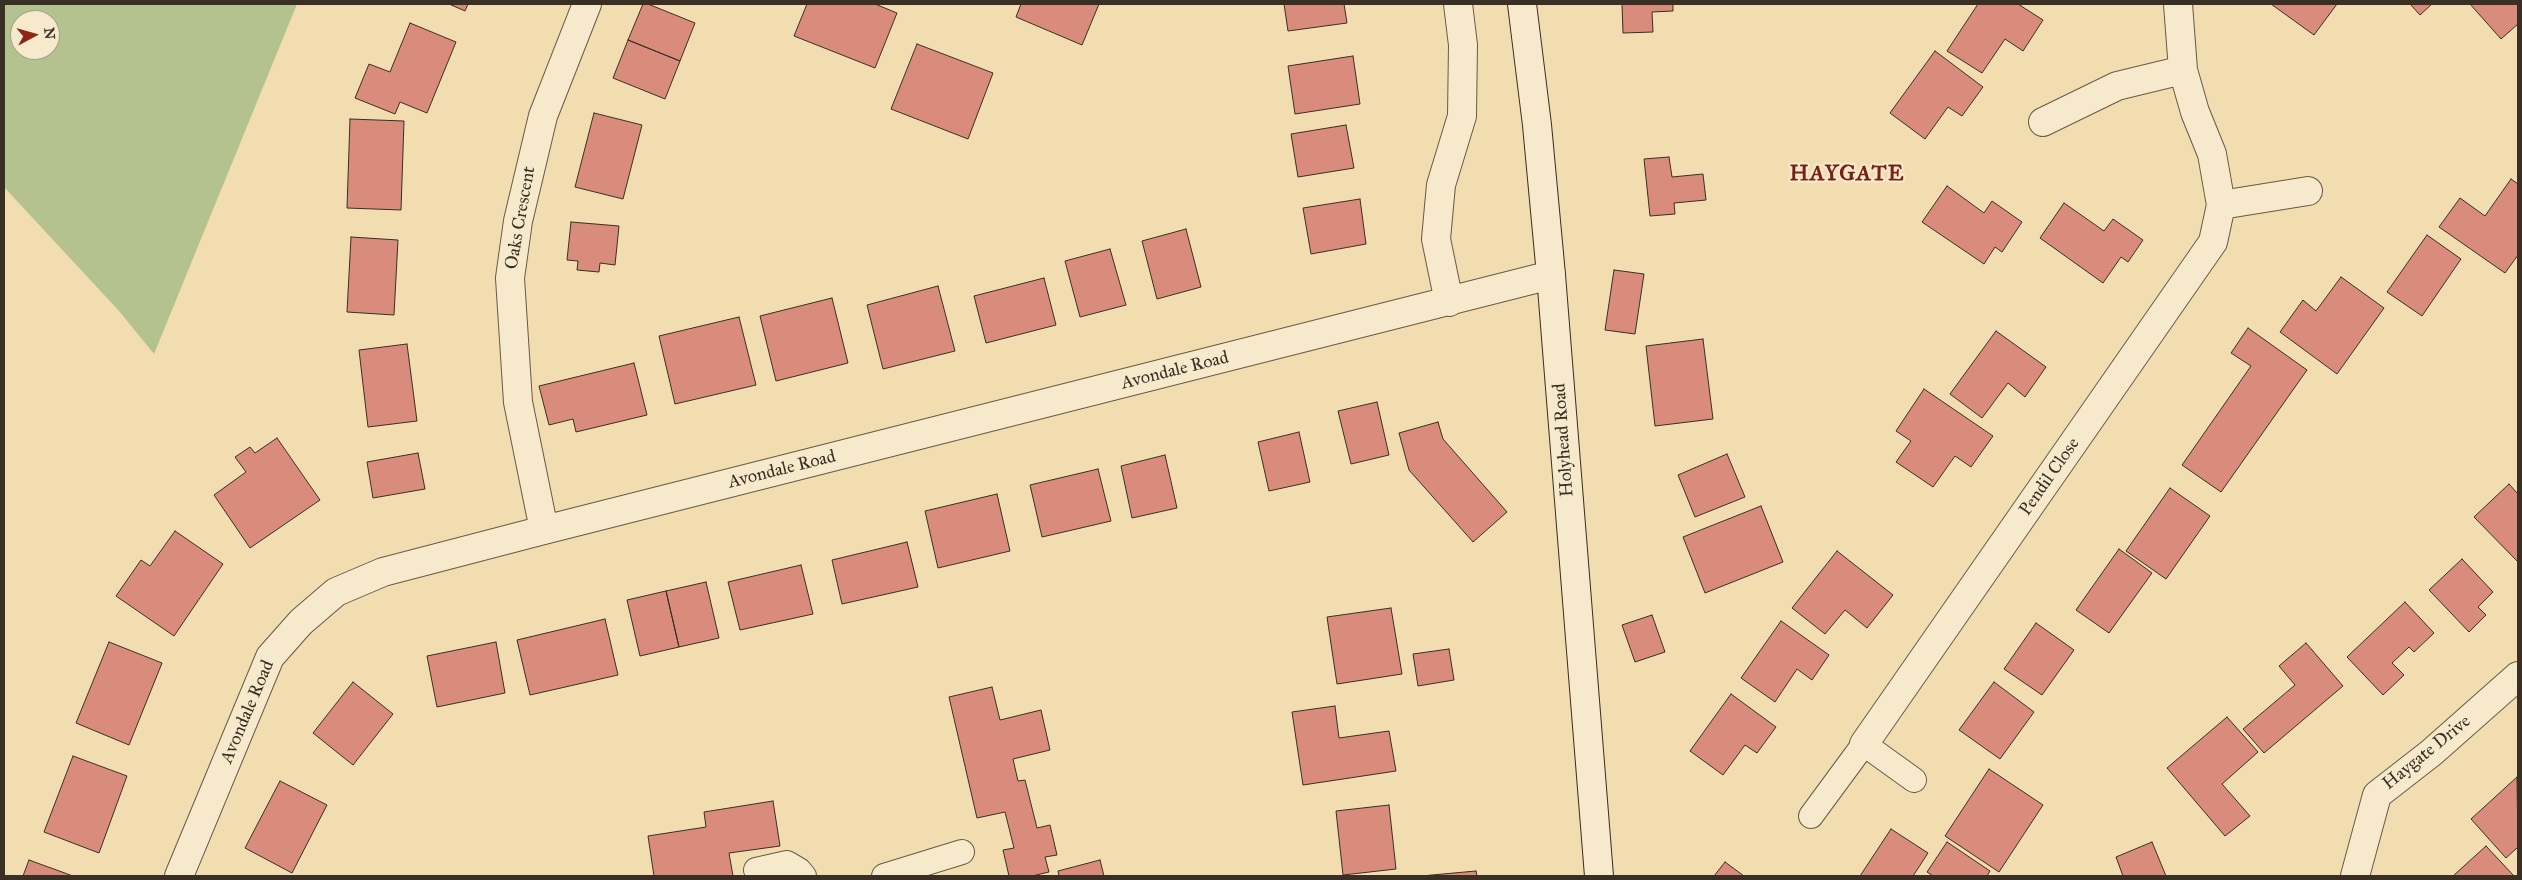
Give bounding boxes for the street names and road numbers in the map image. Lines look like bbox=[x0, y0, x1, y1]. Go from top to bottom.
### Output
street label: Oaks Crescent bbox=[501, 165, 541, 271]
street label: Avondale Road bbox=[1119, 347, 1231, 395]
street label: Holyhead Road bbox=[1549, 383, 1579, 497]
street label: Pendil Close bbox=[2015, 434, 2085, 520]
street label: Avondale Road bbox=[726, 446, 838, 494]
street label: Avondale Road bbox=[217, 657, 279, 767]
street label: Haygate Drive bbox=[2379, 711, 2475, 795]

